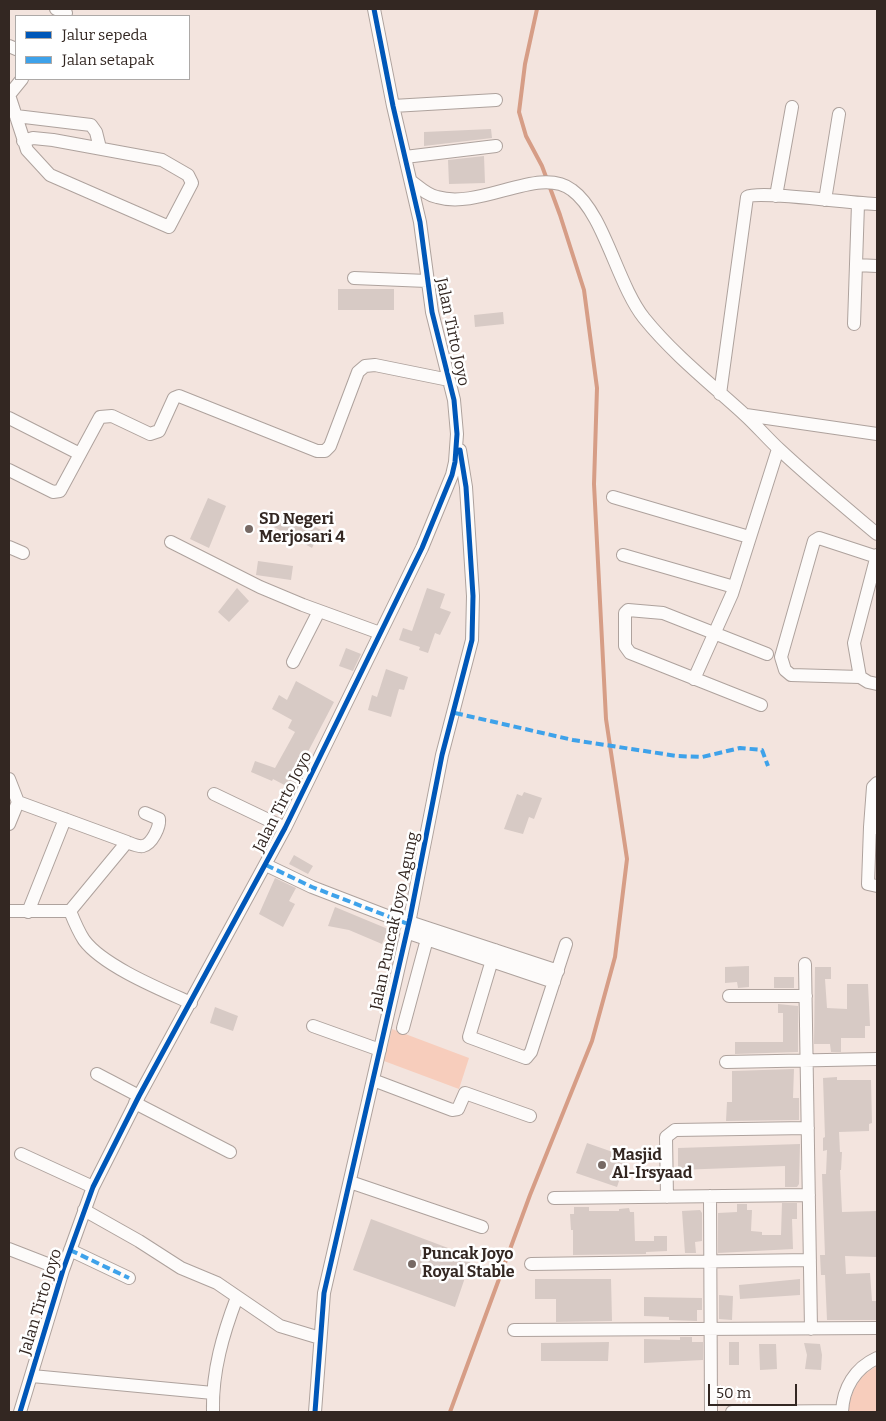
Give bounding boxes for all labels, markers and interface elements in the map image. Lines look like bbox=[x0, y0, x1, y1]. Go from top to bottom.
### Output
legend bbox=[15, 15, 190, 80]
text: Jalur sepeda bbox=[62, 26, 148, 44]
text: Jalan setapak bbox=[62, 51, 154, 69]
street label: Jalan Tirto Joyo bbox=[431, 276, 473, 388]
place label: SD Negeri Merjosari 4 bbox=[259, 510, 345, 548]
marker: SD Negeri Merjosari 4 bbox=[243, 523, 255, 535]
street label: Jalan Tirto Joyo bbox=[249, 749, 317, 855]
street label: Jalan Puncak Joyo Agung bbox=[367, 830, 423, 1012]
place label: Masjid Al-Irsyaad bbox=[612, 1146, 692, 1184]
marker: Masjid Al-Irsyaad bbox=[596, 1159, 608, 1171]
place label: Puncak Joyo Royal Stable bbox=[422, 1245, 515, 1283]
street label: Jalan Tirto Joyo bbox=[16, 1246, 66, 1358]
marker: Puncak Joyo Royal Stable bbox=[406, 1258, 418, 1270]
scale bar bbox=[711, 1374, 800, 1406]
text: 50 m bbox=[716, 1384, 751, 1402]

